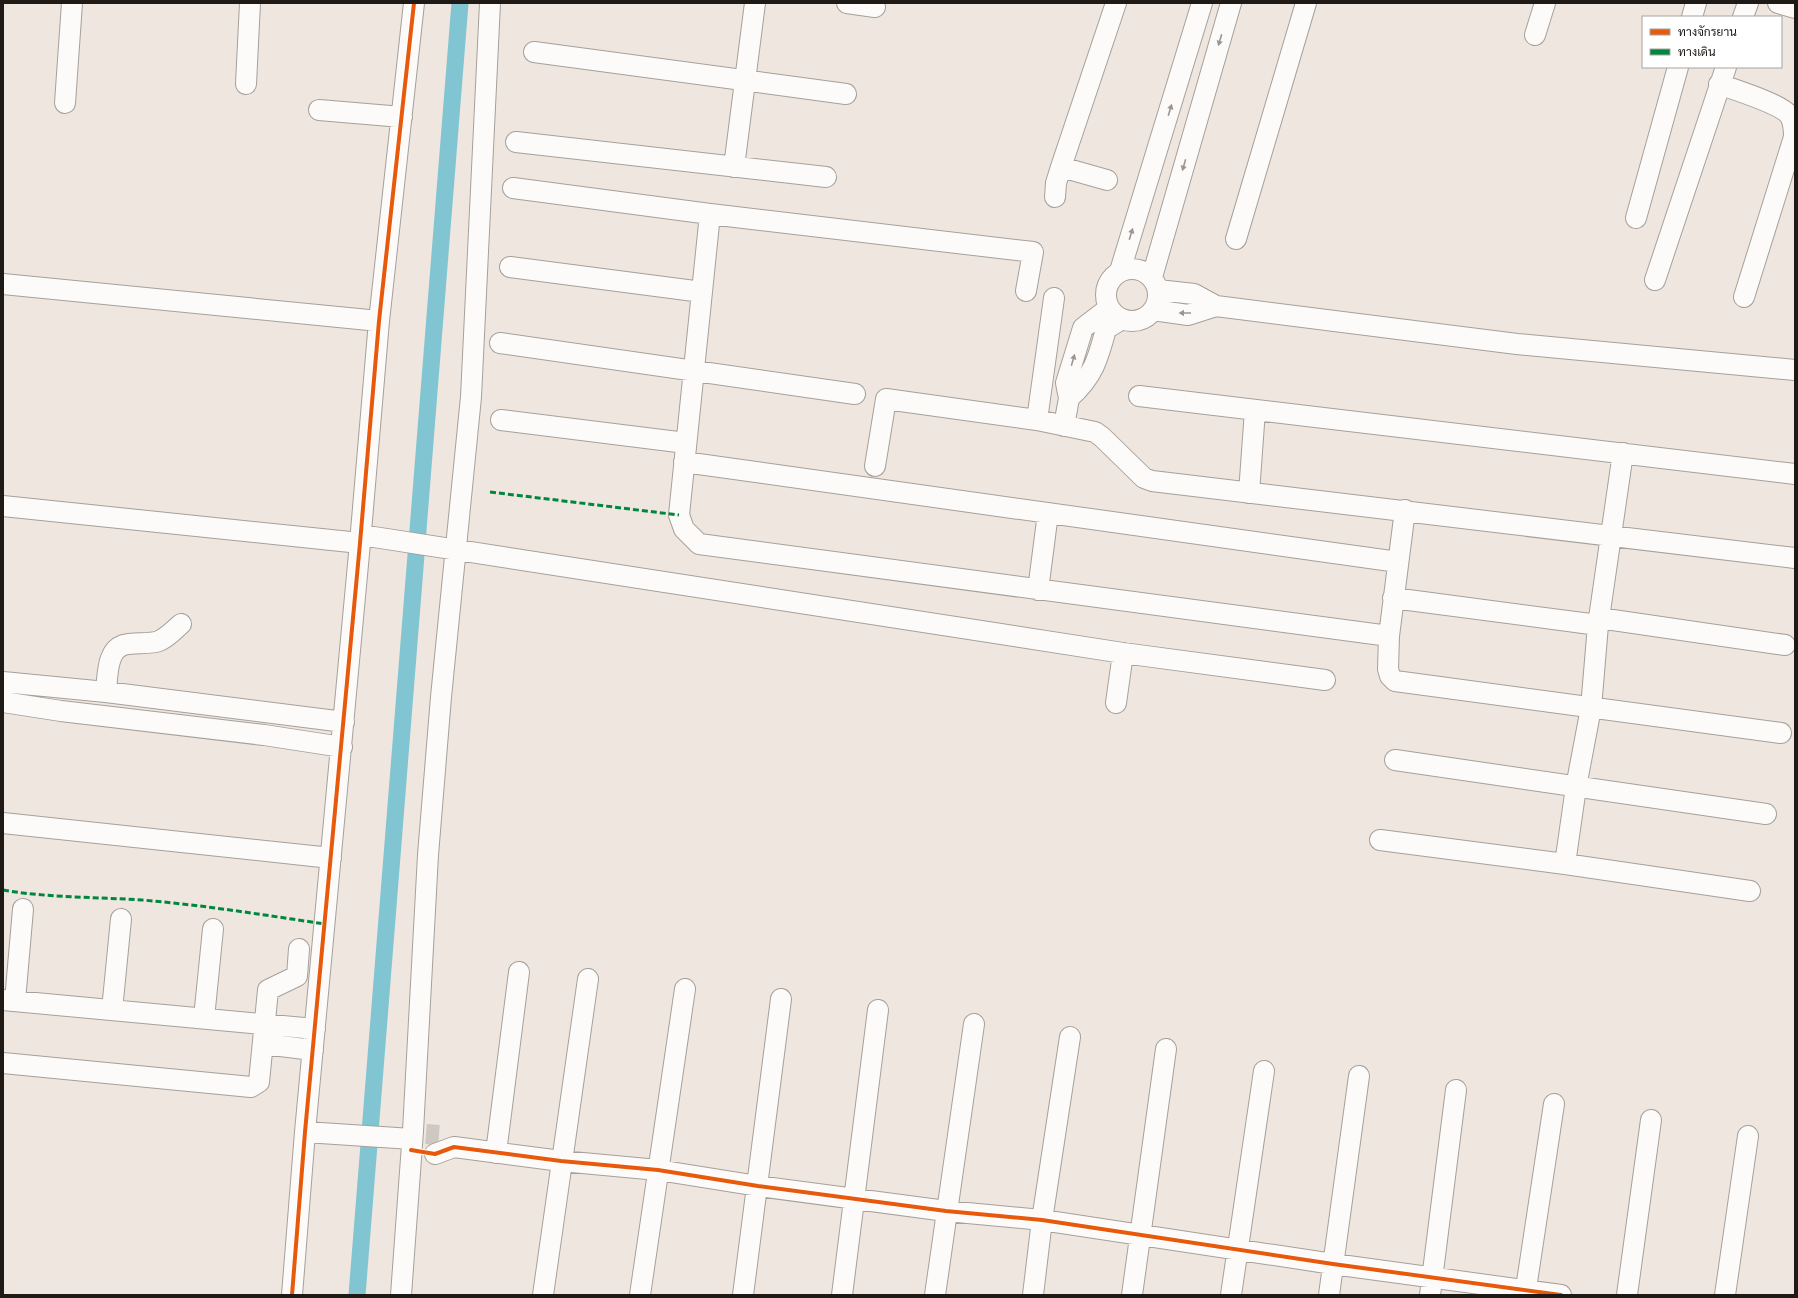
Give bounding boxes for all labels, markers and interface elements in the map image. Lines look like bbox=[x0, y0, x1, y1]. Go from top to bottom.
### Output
legend bbox=[1642, 16, 1782, 68]
text: ทางจักรยาน bbox=[1678, 24, 1737, 40]
one-way arrow bbox=[1217, 35, 1223, 47]
text: ทางเดิน bbox=[1678, 44, 1716, 60]
one-way arrow bbox=[1167, 104, 1173, 116]
one-way arrow bbox=[1181, 160, 1187, 172]
one-way arrow bbox=[1129, 228, 1135, 240]
one-way arrow bbox=[1178, 310, 1191, 316]
one-way arrow bbox=[1070, 354, 1076, 366]

